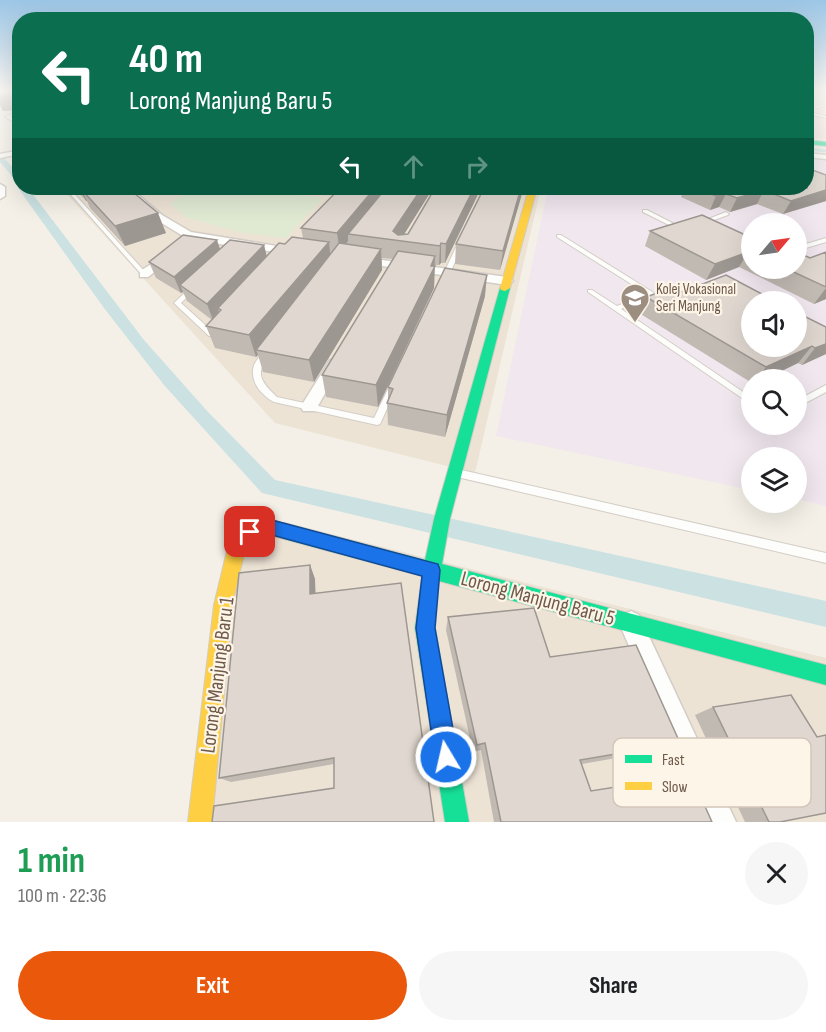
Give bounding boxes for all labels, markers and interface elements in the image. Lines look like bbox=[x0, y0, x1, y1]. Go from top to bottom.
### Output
text: 40 m bbox=[129, 34, 203, 85]
icon: left bbox=[30, 36, 108, 114]
text: Lorong Manjung Baru 5 bbox=[129, 85, 332, 117]
icon: left bbox=[334, 150, 367, 183]
icon: ahead bbox=[397, 150, 430, 183]
icon: right bbox=[460, 150, 493, 183]
north arrow bbox=[741, 213, 807, 279]
map controls bbox=[741, 213, 807, 513]
place label: Kolej Vokasional Seri Manjung bbox=[656, 280, 736, 316]
school or university icon: Kolej Vokasional Seri Manjung bbox=[619, 282, 651, 324]
button: sound bbox=[741, 291, 807, 357]
button: search bbox=[741, 369, 807, 435]
button: layers bbox=[741, 447, 807, 513]
pin bbox=[224, 506, 275, 557]
icon: arrive bbox=[233, 515, 266, 548]
street label: Lorong Manjung Baru 5 bbox=[458, 566, 618, 631]
street label: Lorong Manjung Baru 1 bbox=[196, 595, 240, 755]
position arrow bbox=[414, 725, 478, 789]
legend bbox=[613, 738, 811, 807]
text: Fast bbox=[662, 751, 685, 770]
text: Slow bbox=[662, 778, 687, 797]
text: 1 min bbox=[18, 840, 85, 883]
button: close bbox=[745, 842, 808, 905]
text: 100 m · 22:36 bbox=[18, 884, 107, 908]
button: Exit bbox=[18, 951, 407, 1020]
button: Share bbox=[419, 951, 808, 1020]

